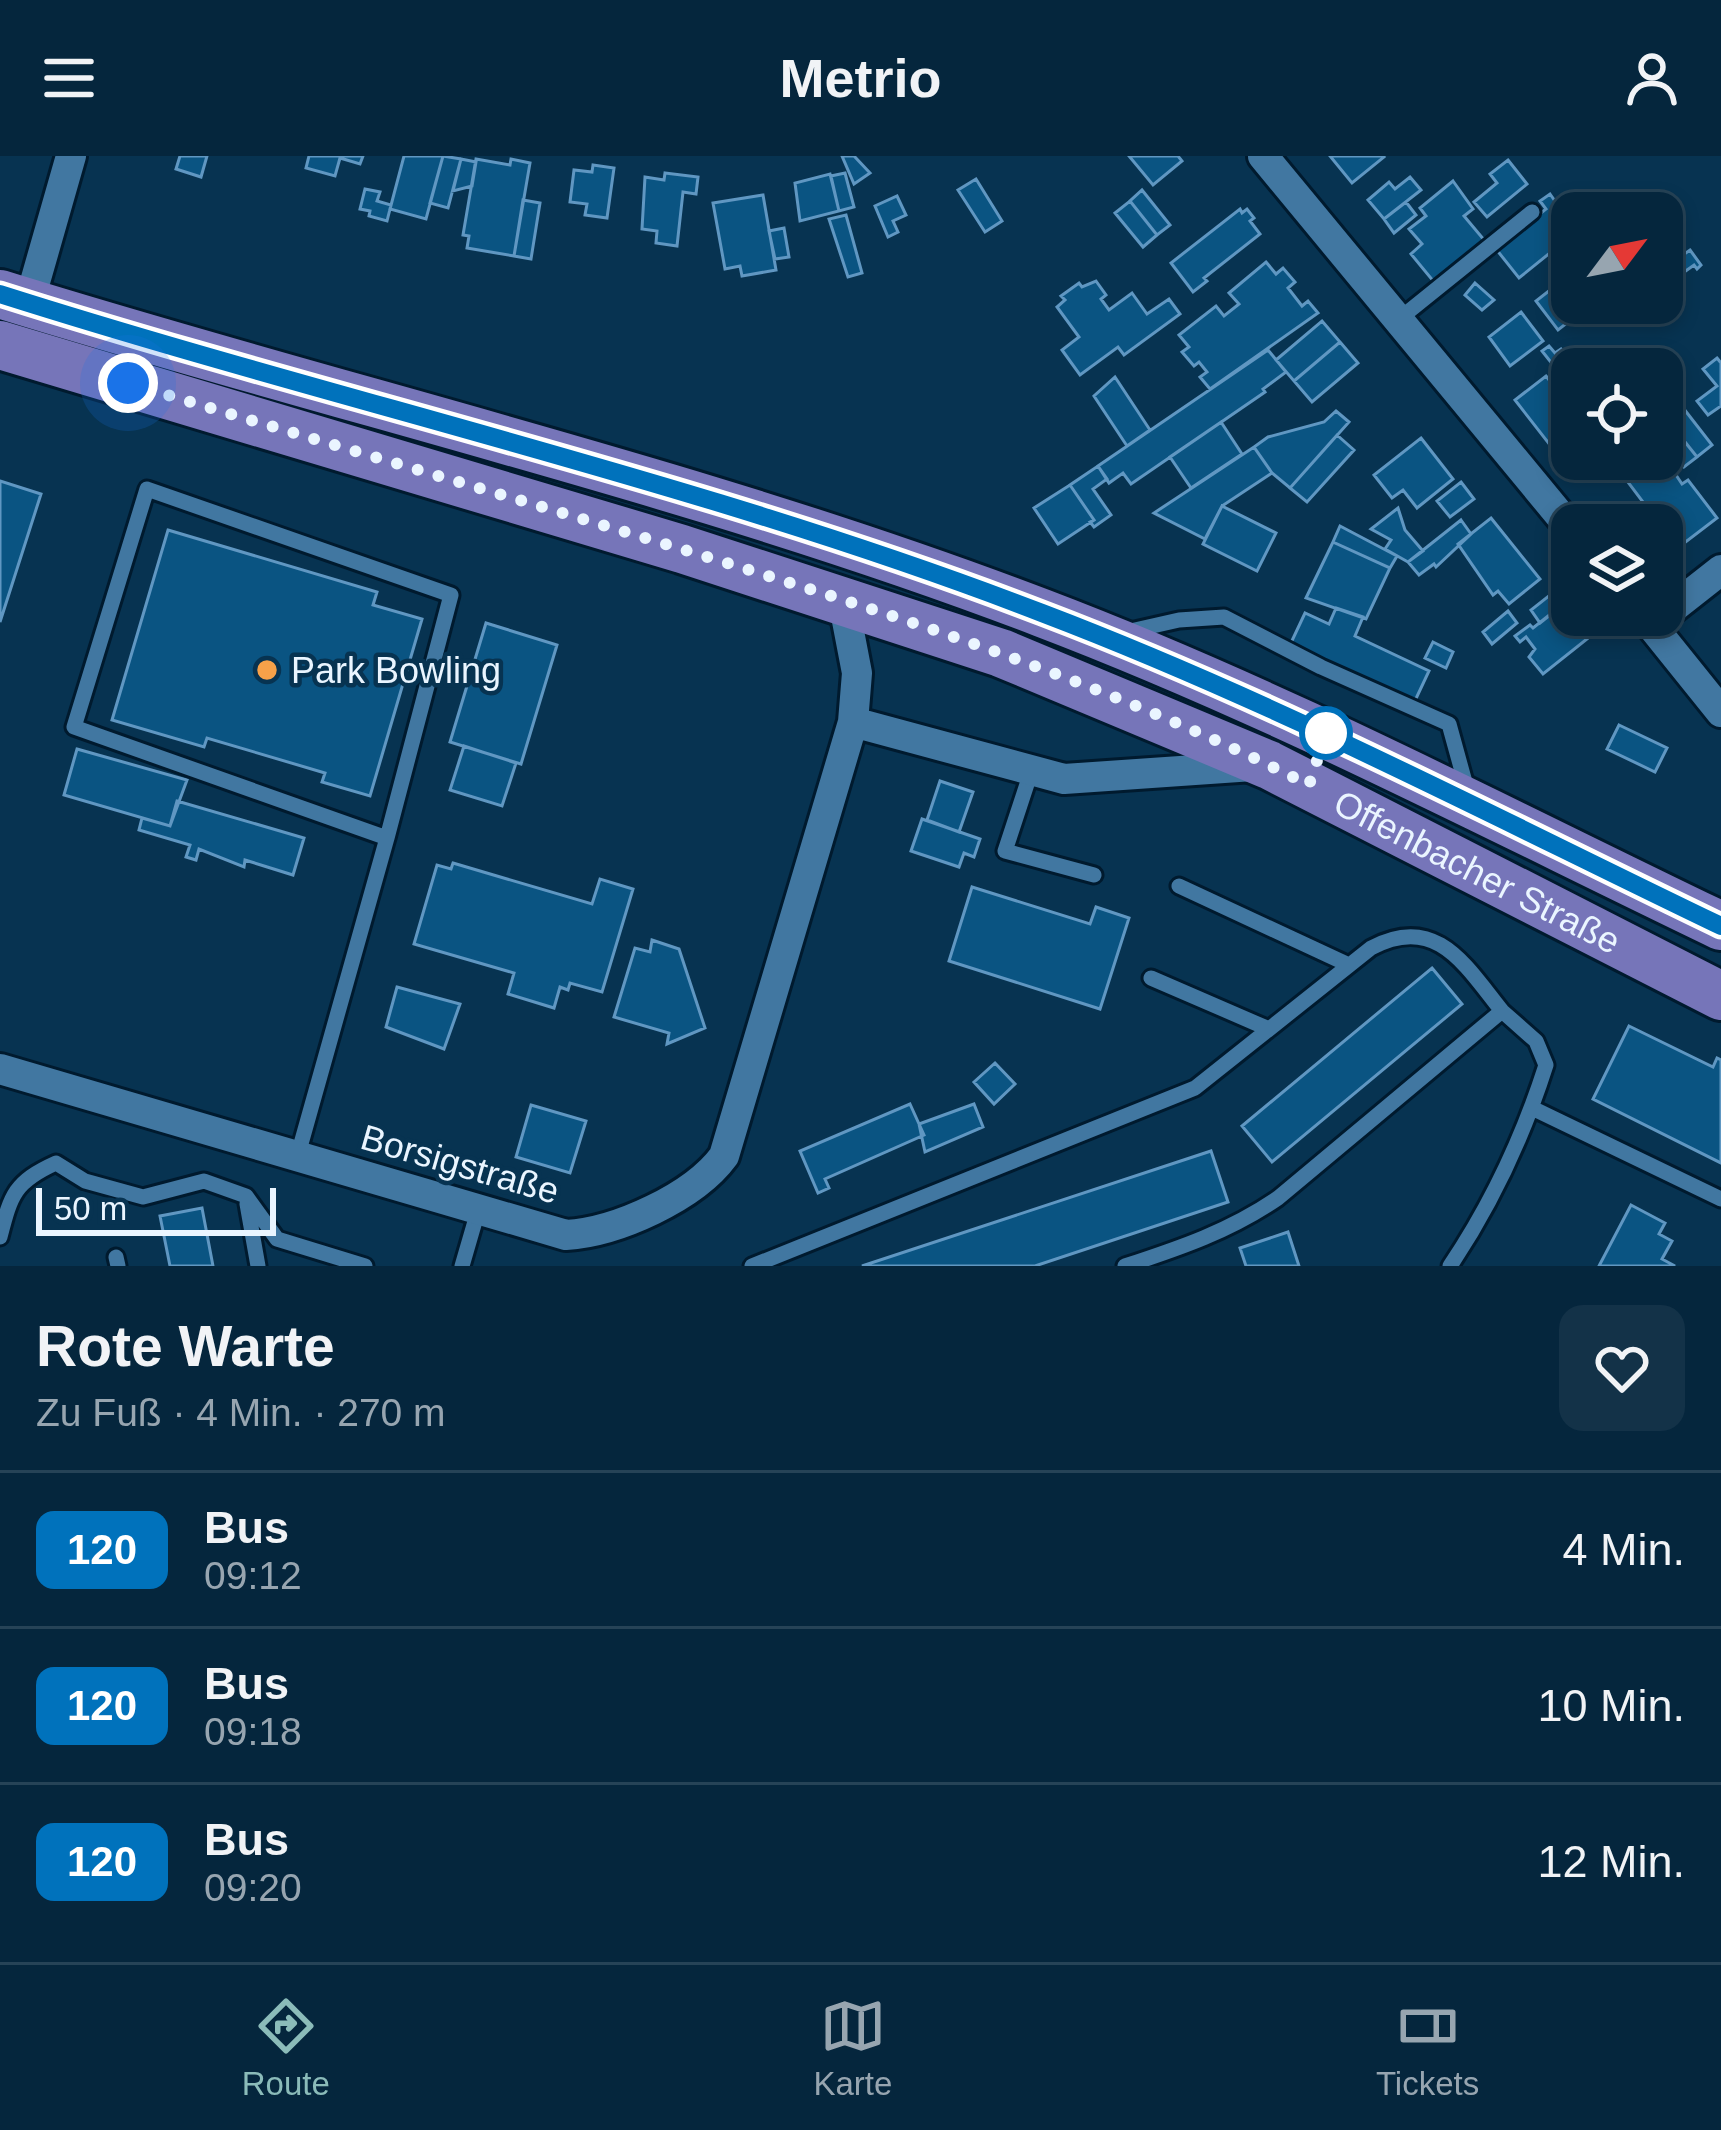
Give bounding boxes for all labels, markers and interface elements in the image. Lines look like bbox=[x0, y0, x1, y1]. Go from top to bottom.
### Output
icon: menu bbox=[36, 45, 102, 111]
icon: person bbox=[1619, 45, 1685, 111]
text: Metrio bbox=[780, 48, 942, 108]
north arrow bbox=[1551, 192, 1683, 324]
map controls bbox=[1551, 192, 1683, 636]
button: locate bbox=[1551, 348, 1683, 480]
your location bbox=[98, 353, 158, 413]
button: layers bbox=[1551, 504, 1683, 636]
place label: Park Bowling bbox=[291, 650, 501, 691]
marker: Park Bowling bbox=[254, 657, 280, 683]
unlabelled marker bbox=[1301, 708, 1351, 758]
street label: Offenbacher Straße bbox=[1328, 781, 1627, 962]
street label: Borsigstraße bbox=[356, 1116, 564, 1212]
scale bar bbox=[36, 1182, 276, 1235]
text: 50 m bbox=[54, 1190, 127, 1227]
button: heart bbox=[1559, 1305, 1685, 1431]
text: Rote Warte bbox=[36, 1314, 335, 1378]
text: Zu Fuß · 4 Min. · 270 m bbox=[36, 1391, 446, 1434]
text: Bus bbox=[204, 1502, 289, 1553]
text: 4 Min. bbox=[1562, 1524, 1685, 1575]
text: 120 bbox=[67, 1526, 137, 1573]
text: 09:12 bbox=[204, 1554, 302, 1597]
text: Bus bbox=[204, 1658, 289, 1709]
text: 10 Min. bbox=[1537, 1680, 1685, 1731]
text: 120 bbox=[67, 1682, 137, 1729]
text: 09:18 bbox=[204, 1710, 302, 1753]
text: Bus bbox=[204, 1814, 289, 1865]
text: 12 Min. bbox=[1537, 1836, 1685, 1887]
text: 120 bbox=[67, 1838, 137, 1885]
text: 09:20 bbox=[204, 1866, 302, 1909]
tab: Route bbox=[242, 1993, 330, 2103]
tab: Karte bbox=[813, 1993, 892, 2103]
tab: Tickets bbox=[1376, 1993, 1479, 2103]

